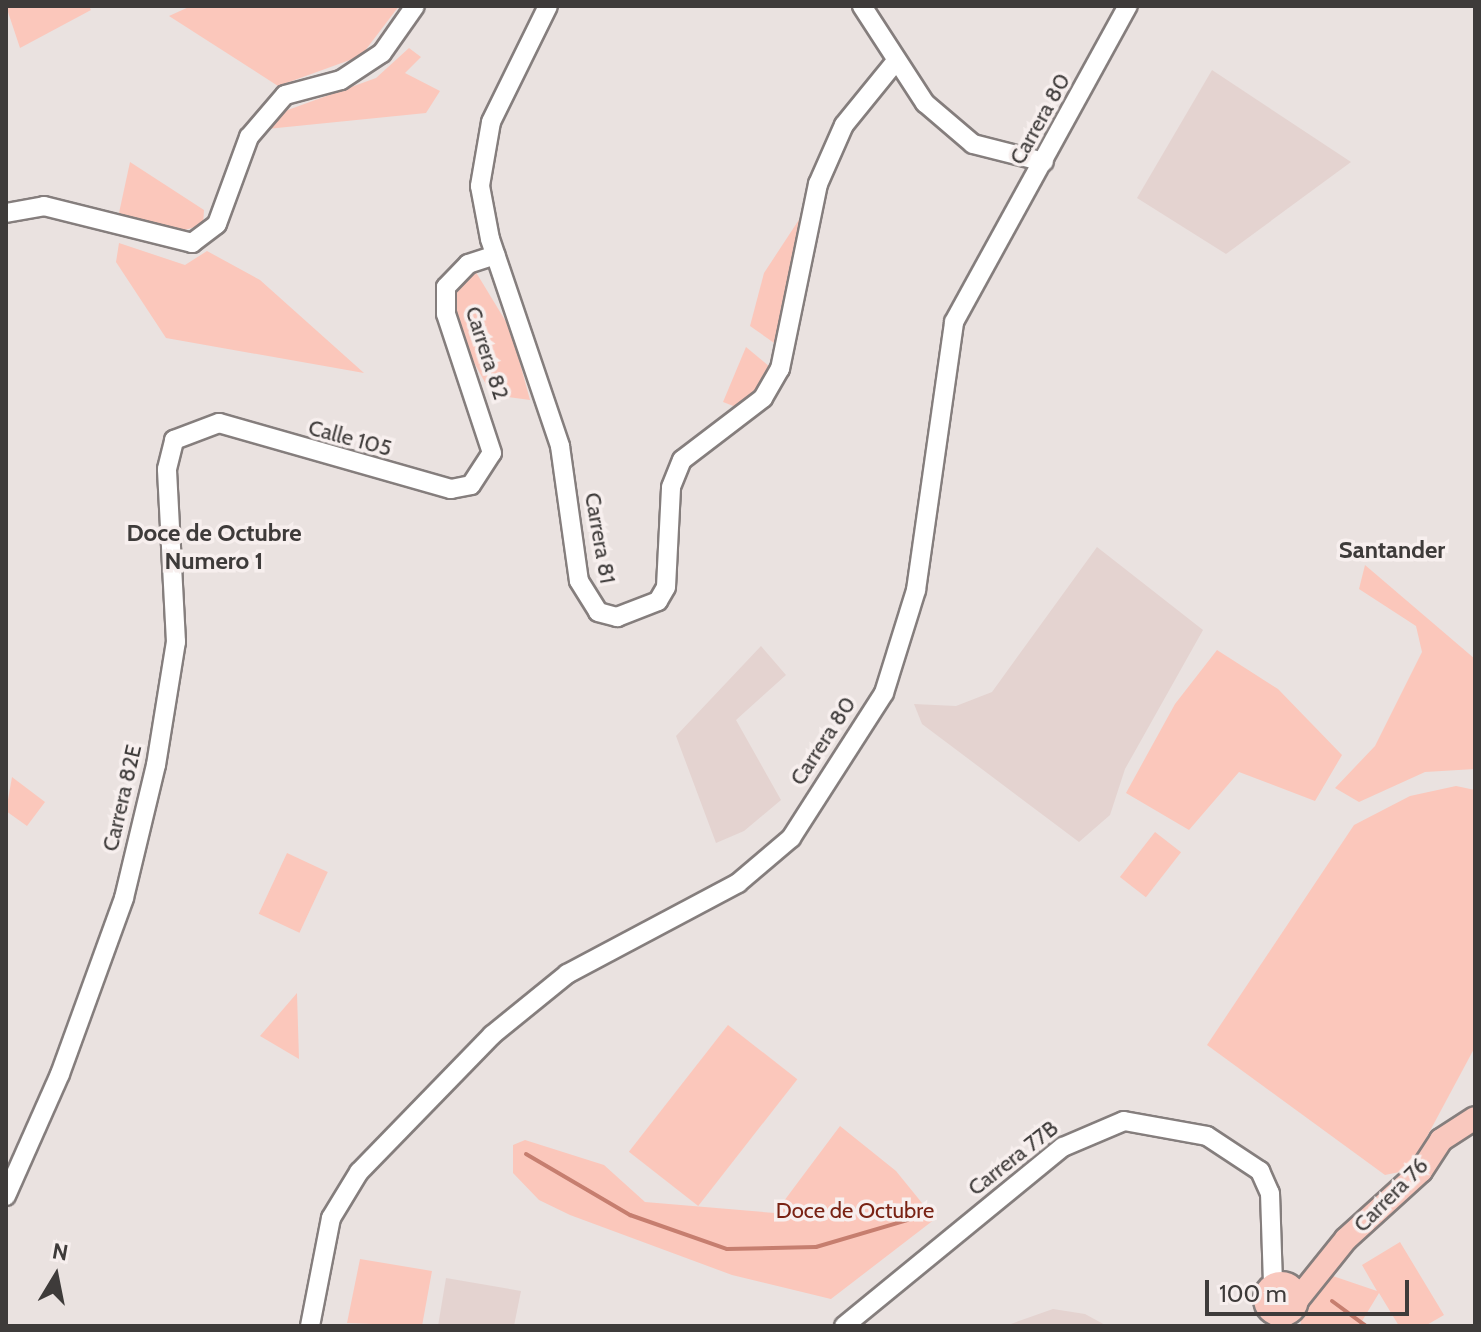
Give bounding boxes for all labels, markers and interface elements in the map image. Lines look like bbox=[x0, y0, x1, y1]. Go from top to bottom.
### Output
street label: Carrera 80 bbox=[1004, 69, 1076, 169]
street label: Carrera 82 bbox=[460, 303, 514, 403]
street label: Calle 105 bbox=[306, 414, 394, 462]
street label: Carrera 81 bbox=[579, 491, 621, 585]
district label: Doce de Octubre Numero 1 bbox=[126, 519, 302, 575]
district label: Santander bbox=[1339, 536, 1445, 564]
street label: Carrera 80 bbox=[785, 692, 861, 790]
street label: Carrera 82E bbox=[97, 742, 147, 854]
street label: Carrera 77B bbox=[963, 1115, 1063, 1201]
street label: Carrera 76 bbox=[1348, 1152, 1434, 1238]
park label: Doce de Octubre bbox=[776, 1198, 934, 1224]
north arrow bbox=[16, 1236, 96, 1316]
text: N bbox=[50, 1237, 70, 1267]
scale bar bbox=[1209, 1264, 1413, 1314]
text: 100 m bbox=[1219, 1279, 1287, 1308]

